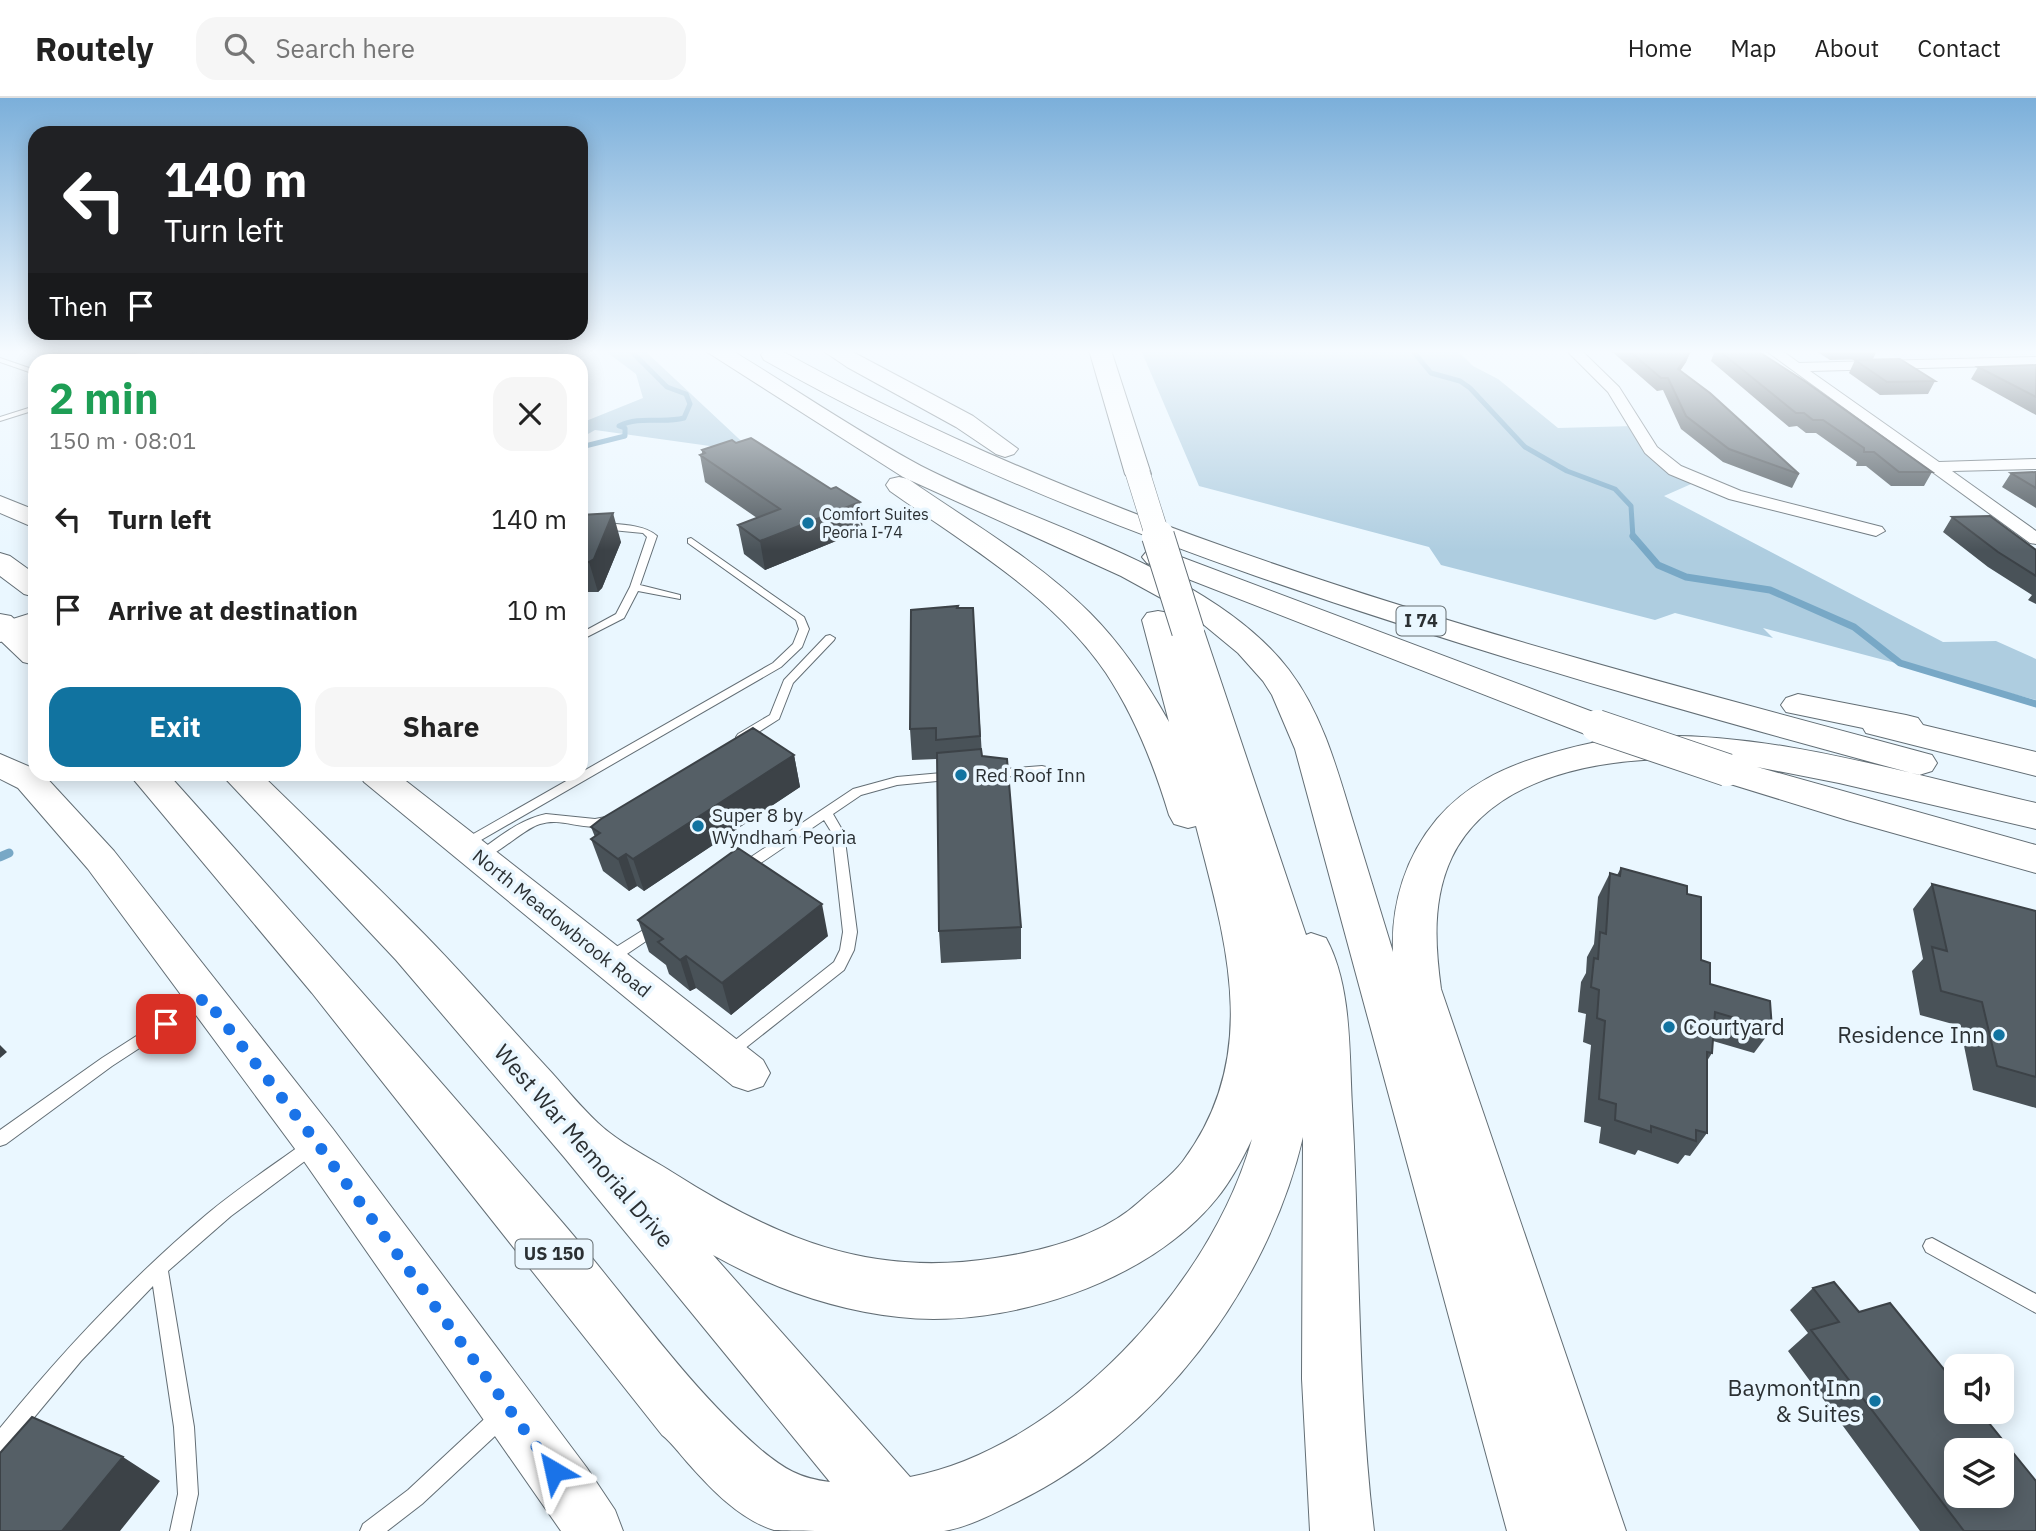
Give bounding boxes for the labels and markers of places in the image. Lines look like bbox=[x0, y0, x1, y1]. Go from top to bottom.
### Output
place label: Comfort Suites Peoria I-74 bbox=[822, 504, 929, 542]
marker: Comfort Suites Peoria I-74 bbox=[800, 515, 816, 531]
place label: Red Roof Inn bbox=[975, 763, 1086, 787]
marker: Red Roof Inn bbox=[953, 767, 969, 783]
place label: Super 8 by Wyndham Peoria bbox=[712, 803, 856, 849]
marker: Super 8 by Wyndham Peoria bbox=[690, 818, 706, 834]
pin bbox=[136, 994, 196, 1054]
place label: Courtyard bbox=[1683, 1011, 1785, 1041]
marker: Courtyard bbox=[1661, 1019, 1677, 1035]
place label: Residence Inn bbox=[1837, 1019, 1985, 1049]
marker: Residence Inn bbox=[1991, 1027, 2007, 1043]
place label: Baymont Inn & Suites bbox=[1727, 1372, 1861, 1428]
marker: Baymont Inn & Suites bbox=[1867, 1393, 1883, 1409]

